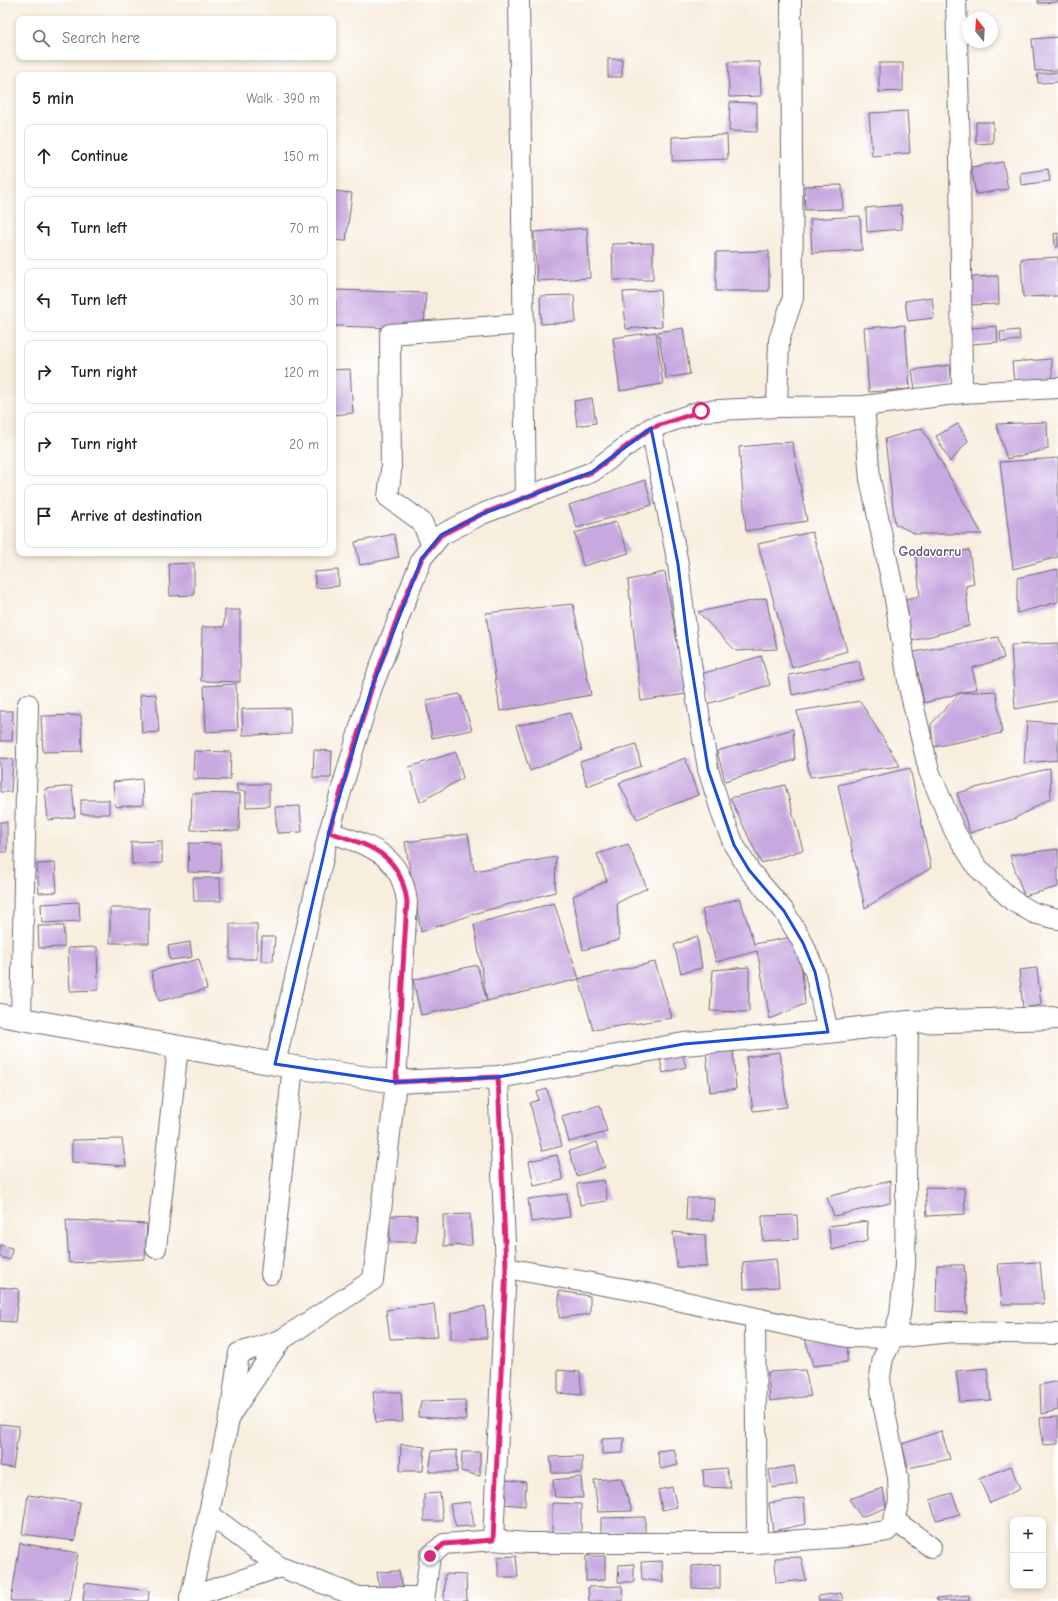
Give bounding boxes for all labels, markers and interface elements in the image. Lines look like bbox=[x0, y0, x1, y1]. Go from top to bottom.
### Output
north arrow bbox=[962, 12, 998, 48]
search box bbox=[16, 16, 336, 60]
icon: search bbox=[30, 27, 52, 49]
text: Search here bbox=[62, 29, 140, 47]
text: 5 min bbox=[32, 89, 74, 108]
text: Walk · 390 m bbox=[246, 91, 320, 106]
icon: ahead bbox=[33, 145, 55, 167]
text: Continue bbox=[71, 147, 128, 165]
text: 150 m bbox=[284, 149, 319, 164]
icon: left bbox=[33, 217, 55, 239]
text: Turn left bbox=[71, 219, 127, 237]
text: 70 m bbox=[290, 221, 319, 236]
icon: left bbox=[33, 289, 55, 311]
text: Turn left bbox=[71, 291, 127, 309]
text: 30 m bbox=[289, 293, 319, 308]
icon: right bbox=[33, 361, 55, 383]
text: Turn right bbox=[71, 363, 137, 381]
text: 120 m bbox=[284, 365, 319, 380]
route start bbox=[692, 402, 710, 420]
icon: right bbox=[33, 433, 55, 455]
text: Turn right bbox=[71, 435, 137, 453]
text: 20 m bbox=[289, 437, 319, 452]
icon: arrive bbox=[33, 505, 55, 527]
text: Arrive at destination bbox=[71, 507, 202, 525]
district label: Godavarru bbox=[899, 543, 961, 560]
map controls bbox=[1010, 1517, 1046, 1589]
button: + bbox=[1010, 1517, 1046, 1553]
route end bbox=[421, 1547, 439, 1565]
button: − bbox=[1010, 1553, 1046, 1589]

